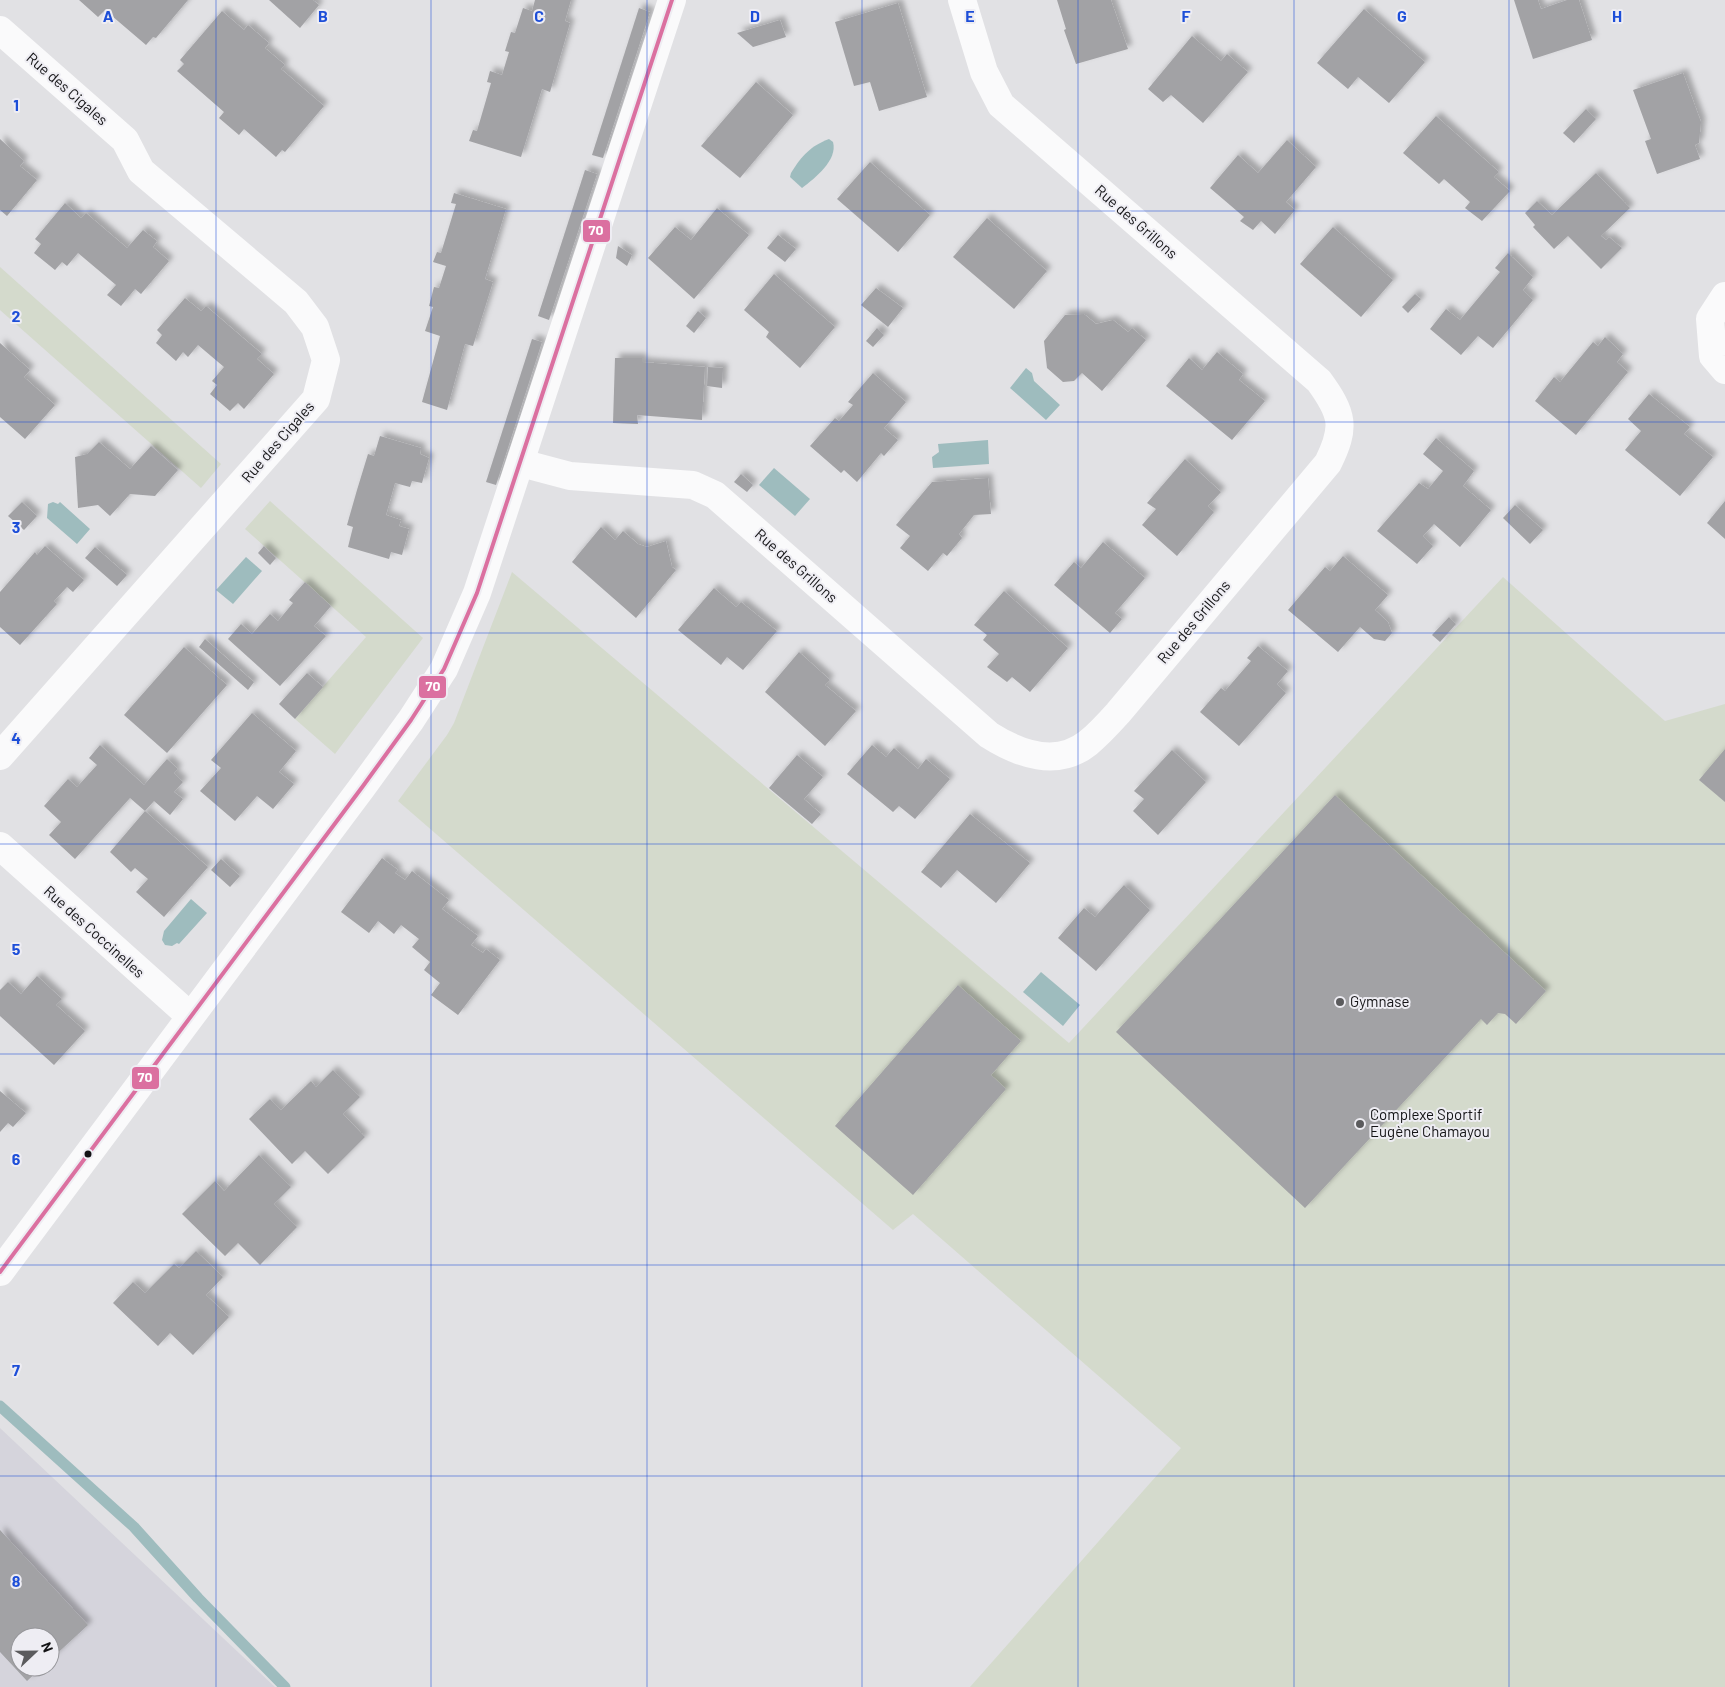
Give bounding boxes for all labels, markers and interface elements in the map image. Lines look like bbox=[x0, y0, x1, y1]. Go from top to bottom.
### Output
text: A bbox=[103, 6, 114, 25]
text: B bbox=[318, 6, 328, 25]
text: C bbox=[534, 6, 544, 25]
text: D bbox=[750, 6, 760, 25]
text: E bbox=[965, 6, 975, 25]
text: F bbox=[1182, 6, 1191, 25]
text: G bbox=[1397, 6, 1407, 25]
text: H bbox=[1612, 6, 1622, 25]
street label: Rue des Cigales bbox=[23, 48, 112, 128]
text: 1 bbox=[13, 95, 19, 114]
street label: Rue des Grillons bbox=[1092, 181, 1182, 262]
line badge: 70 bbox=[582, 219, 611, 243]
text: 70 bbox=[589, 221, 603, 238]
text: 2 bbox=[12, 306, 21, 325]
street label: Rue des Cigales bbox=[237, 397, 317, 486]
text: 3 bbox=[12, 517, 20, 536]
street label: Rue des Grillons bbox=[752, 525, 842, 606]
street label: Rue des Grillons bbox=[1153, 576, 1233, 667]
line badge: 70 bbox=[418, 675, 447, 699]
text: 70 bbox=[426, 677, 440, 694]
text: 4 bbox=[11, 728, 21, 747]
street label: Rue des Coccinelles bbox=[41, 881, 149, 981]
text: 5 bbox=[12, 939, 21, 958]
place label: Gymnase bbox=[1350, 992, 1409, 1010]
marker: Gymnase bbox=[1334, 996, 1346, 1008]
line badge: 70 bbox=[131, 1066, 160, 1090]
text: 70 bbox=[138, 1068, 152, 1085]
place label: Complexe Sportif Eugène Chamayou bbox=[1370, 1105, 1490, 1140]
marker: Complexe Sportif Eugène Chamayou bbox=[1354, 1118, 1366, 1130]
text: 6 bbox=[12, 1149, 21, 1168]
unlabelled marker bbox=[83, 1149, 93, 1159]
text: 7 bbox=[12, 1360, 20, 1379]
text: 8 bbox=[12, 1571, 21, 1590]
north arrow bbox=[10, 1627, 60, 1677]
text: N bbox=[38, 1639, 57, 1654]

